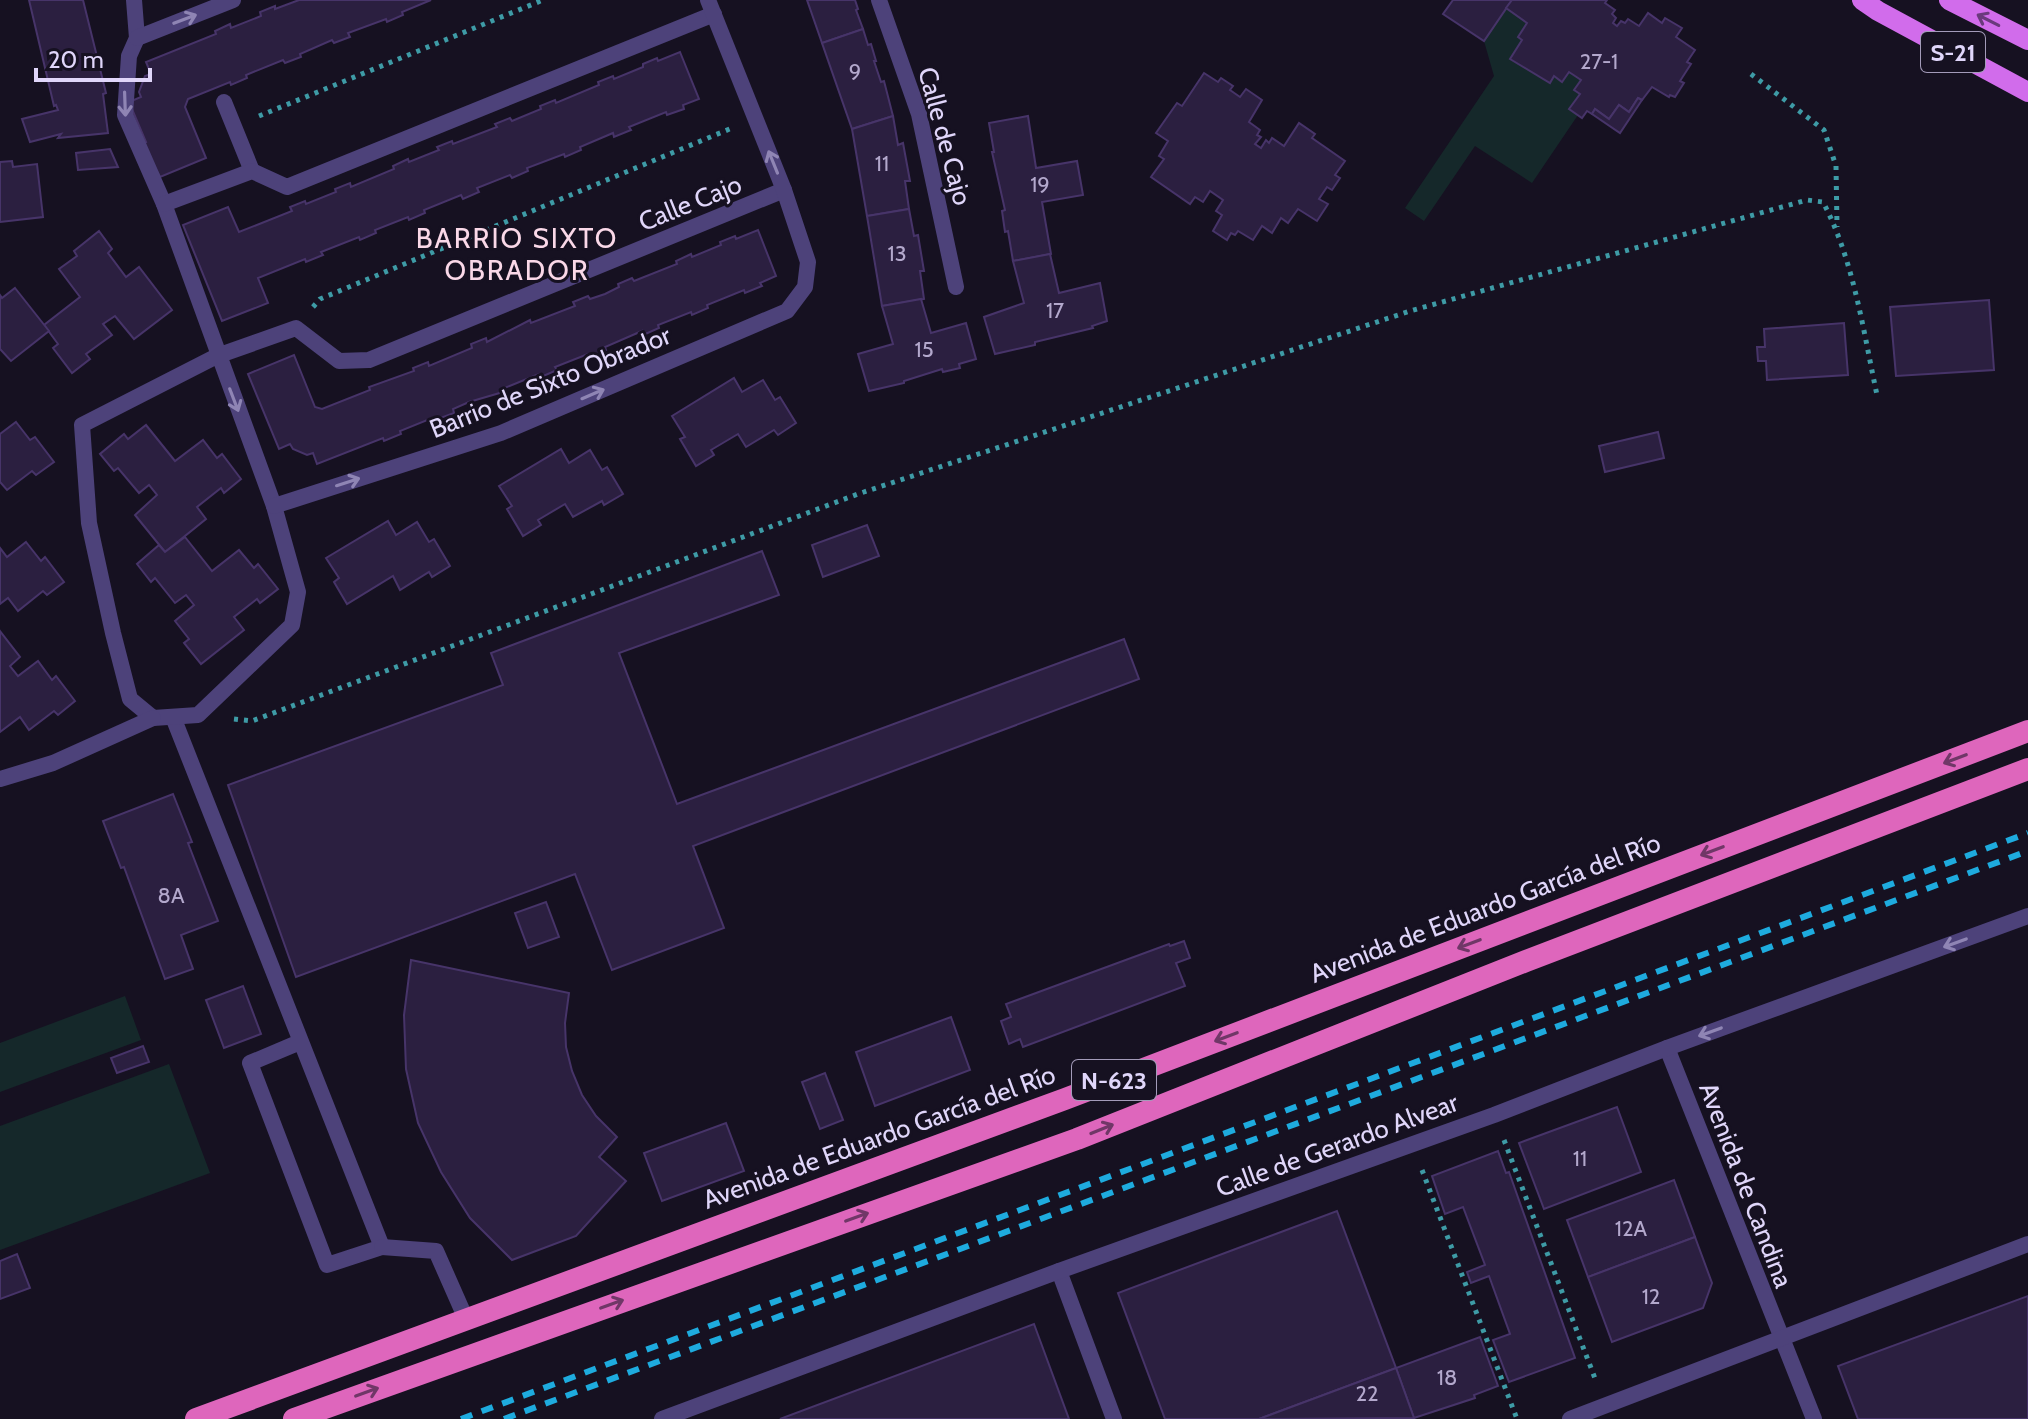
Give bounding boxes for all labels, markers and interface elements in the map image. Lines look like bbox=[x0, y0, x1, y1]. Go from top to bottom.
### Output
one-way arrow bbox=[172, 11, 197, 25]
one-way arrow bbox=[1977, 12, 2001, 27]
scale bar bbox=[36, 32, 150, 82]
road number: S-21 bbox=[1921, 32, 1985, 72]
text: 20 m bbox=[48, 45, 104, 74]
house number: 27-1 bbox=[1580, 48, 1618, 75]
house number: 9 bbox=[849, 58, 861, 85]
street label: Calle de Cajo bbox=[911, 63, 979, 209]
one-way arrow bbox=[118, 90, 133, 117]
one-way arrow bbox=[765, 150, 779, 175]
house number: 11 bbox=[875, 150, 889, 177]
street label: Calle Cajo bbox=[634, 168, 746, 238]
house number: 19 bbox=[1030, 171, 1050, 198]
district label: BARRIO SIXTO OBRADOR bbox=[416, 221, 618, 287]
house number: 13 bbox=[887, 240, 907, 267]
house number: 17 bbox=[1046, 297, 1064, 324]
street label: Barrio de Sixto Obrador bbox=[425, 319, 676, 445]
house number: 15 bbox=[914, 336, 934, 363]
one-way arrow bbox=[580, 385, 604, 400]
one-way arrow bbox=[228, 387, 242, 412]
one-way arrow bbox=[336, 474, 361, 489]
one-way arrow bbox=[1943, 753, 1968, 767]
street label: Avenida de Eduardo García del Río bbox=[1305, 826, 1665, 990]
one-way arrow bbox=[1700, 845, 1725, 859]
house number: 8A bbox=[158, 882, 185, 909]
one-way arrow bbox=[1943, 937, 1968, 951]
one-way arrow bbox=[1457, 938, 1482, 952]
one-way arrow bbox=[1699, 1026, 1723, 1040]
one-way arrow bbox=[1214, 1031, 1239, 1045]
street label: Avenida de Eduardo García del Río bbox=[698, 1058, 1060, 1216]
road number: N-623 bbox=[1072, 1060, 1156, 1100]
street label: Avenida de Candina bbox=[1692, 1078, 1800, 1293]
street label: Calle de Gerardo Alvear bbox=[1212, 1086, 1463, 1204]
one-way arrow bbox=[1089, 1121, 1114, 1135]
house number: 11 bbox=[1573, 1145, 1587, 1172]
one-way arrow bbox=[844, 1209, 869, 1223]
house number: 12A bbox=[1615, 1215, 1648, 1242]
house number: 12 bbox=[1642, 1283, 1660, 1310]
one-way arrow bbox=[599, 1296, 624, 1311]
house number: 18 bbox=[1437, 1364, 1457, 1391]
house number: 22 bbox=[1355, 1380, 1379, 1407]
one-way arrow bbox=[355, 1384, 379, 1398]

